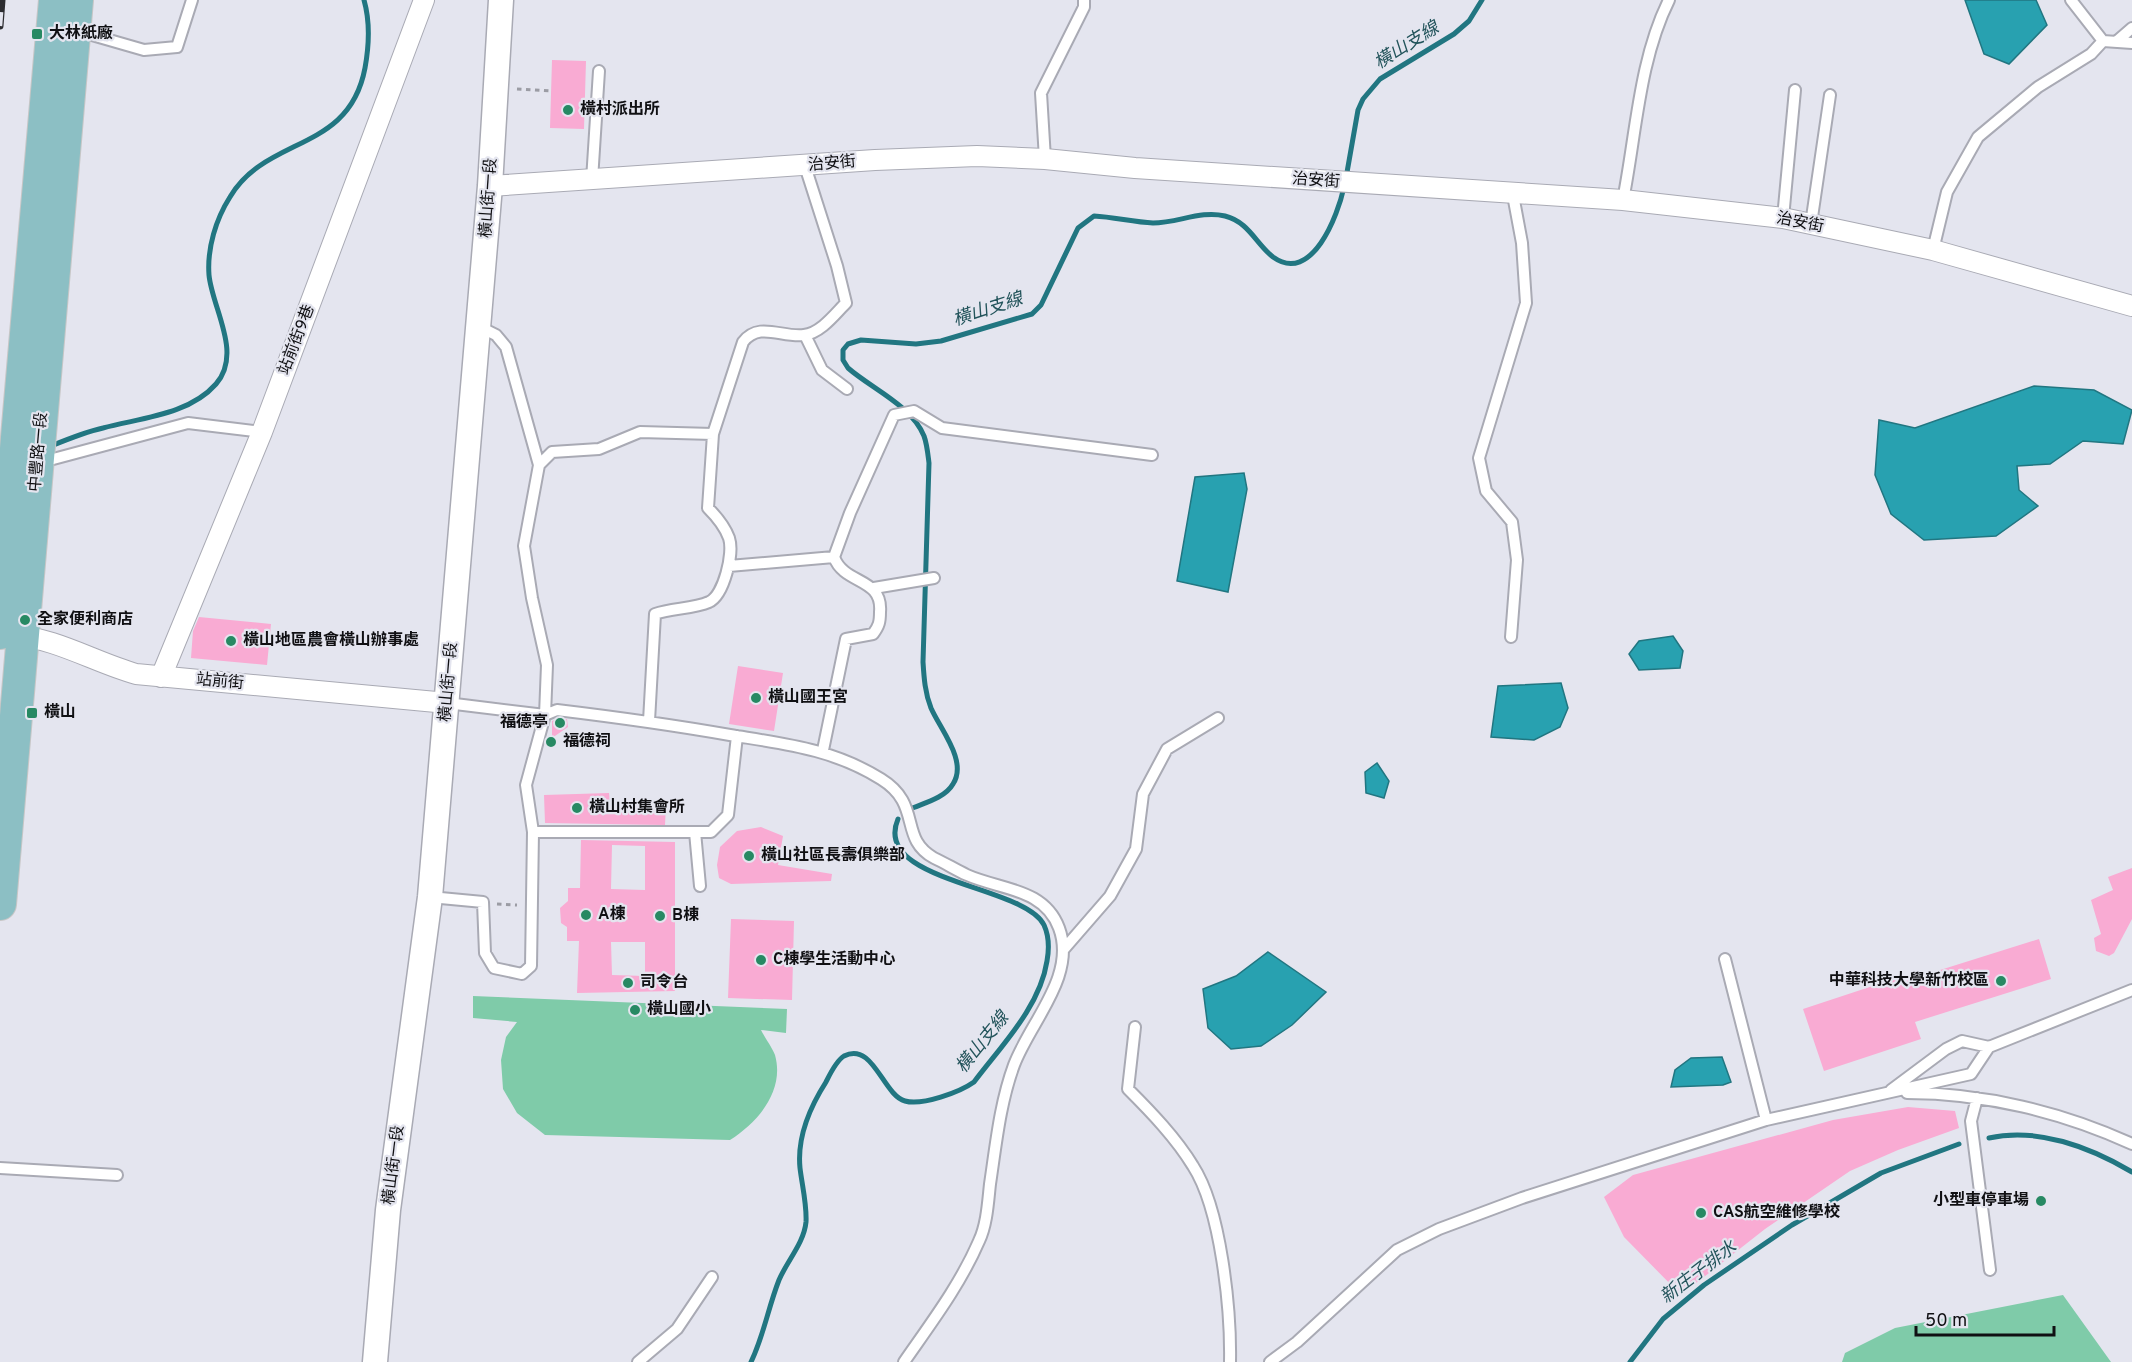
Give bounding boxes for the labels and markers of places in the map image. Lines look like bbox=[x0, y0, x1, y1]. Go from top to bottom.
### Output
place label: 大林紙廠 bbox=[49, 24, 113, 44]
marker: 大林紙廠 bbox=[30, 27, 44, 41]
place label: 橫村派出所 bbox=[580, 99, 660, 120]
marker: 橫村派出所 bbox=[561, 103, 575, 117]
place label: 全家便利商店 bbox=[37, 610, 133, 630]
marker: 全家便利商店 bbox=[18, 613, 32, 627]
place label: 橫山地區農會橫山辦事處 bbox=[243, 631, 419, 651]
marker: 橫山地區農會橫山辦事處 bbox=[224, 634, 238, 648]
place label: 橫山國王宮 bbox=[768, 688, 848, 708]
marker: 橫山國王宮 bbox=[749, 691, 763, 705]
place label: 橫山 bbox=[44, 703, 76, 723]
marker: 橫山 bbox=[25, 706, 39, 720]
place label: 福德亭 bbox=[500, 712, 548, 733]
marker: 福德亭 bbox=[553, 716, 567, 730]
place label: 福德祠 bbox=[563, 731, 611, 752]
marker: 福德祠 bbox=[544, 735, 558, 749]
place label: 橫山村集會所 bbox=[589, 797, 685, 818]
marker: 橫山村集會所 bbox=[570, 801, 584, 815]
place label: 橫山社區長壽俱樂部 bbox=[761, 845, 905, 866]
marker: 橫山社區長壽俱樂部 bbox=[742, 849, 756, 863]
place label: A棟 bbox=[598, 904, 625, 925]
place label: B棟 bbox=[672, 905, 699, 926]
marker: A棟 bbox=[579, 908, 593, 922]
marker: B棟 bbox=[653, 909, 667, 923]
place label: C棟學生活動中心 bbox=[773, 949, 895, 970]
marker: C棟學生活動中心 bbox=[754, 953, 768, 967]
place label: 中華科技大學新竹校區 bbox=[1829, 970, 1989, 991]
place label: 司令台 bbox=[640, 973, 688, 993]
marker: 中華科技大學新竹校區 bbox=[1994, 974, 2008, 988]
marker: 司令台 bbox=[621, 976, 635, 990]
place label: 橫山國小 bbox=[647, 1000, 711, 1020]
marker: 橫山國小 bbox=[628, 1003, 642, 1017]
place label: 小型車停車場 bbox=[1933, 1191, 2029, 1211]
marker: 小型車停車場 bbox=[2034, 1194, 2048, 1208]
place label: CAS航空維修學校 bbox=[1713, 1202, 1841, 1223]
marker: CAS航空維修學校 bbox=[1694, 1206, 1708, 1220]

